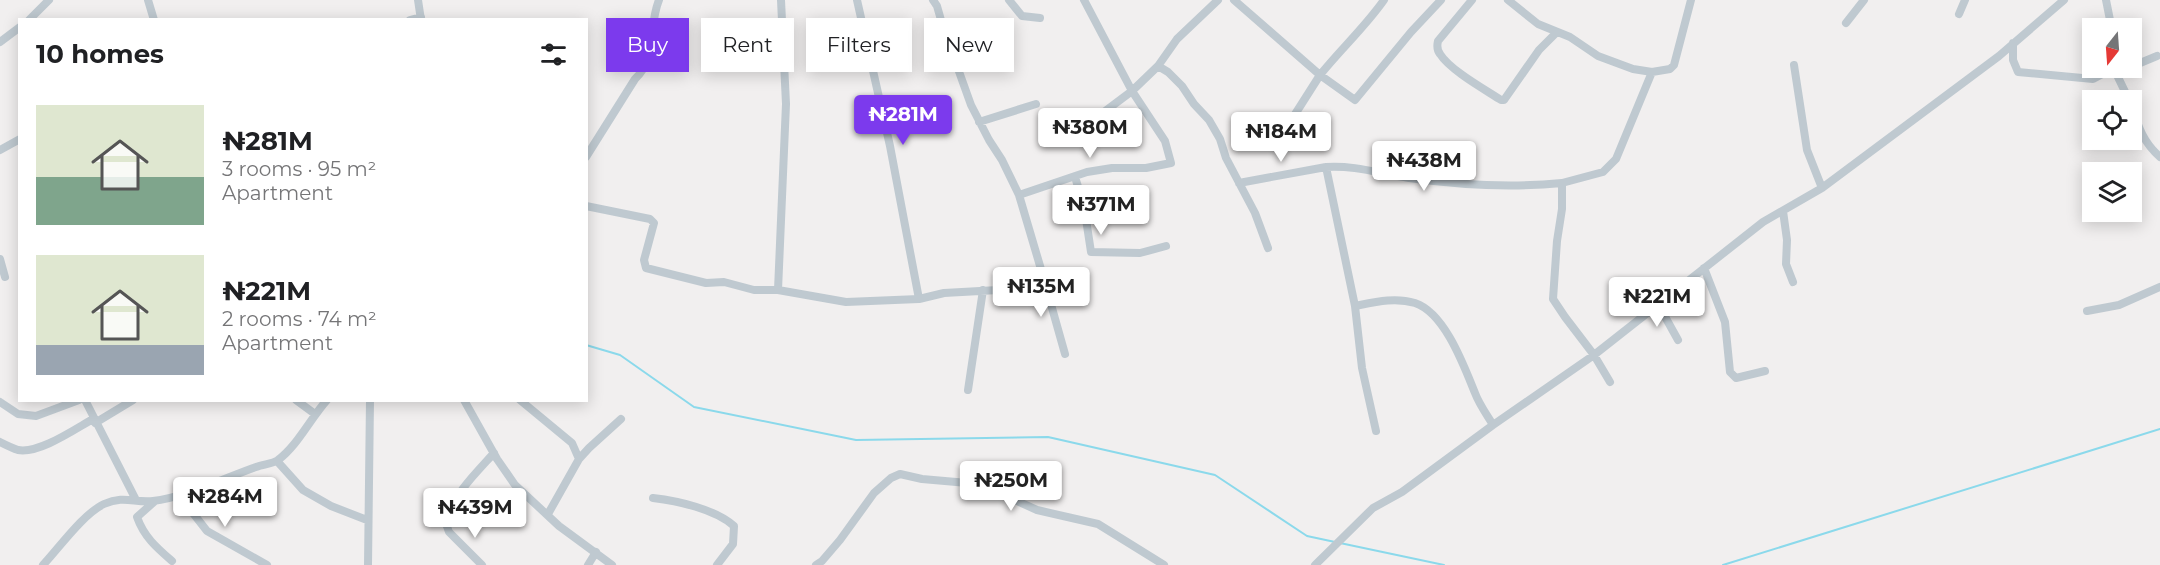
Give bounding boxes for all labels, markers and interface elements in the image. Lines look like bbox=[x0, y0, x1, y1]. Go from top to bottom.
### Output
chip: Buy bbox=[606, 18, 689, 72]
chip: Rent bbox=[701, 18, 794, 72]
chip: Filters bbox=[806, 18, 912, 72]
chip: New bbox=[924, 18, 1014, 72]
north arrow bbox=[2082, 18, 2142, 78]
map controls bbox=[2082, 18, 2142, 222]
text: 10 homes bbox=[36, 38, 164, 70]
icon: filters bbox=[537, 38, 570, 71]
button: locate bbox=[2082, 90, 2142, 150]
pin: ₦281M bbox=[861, 95, 945, 146]
text: ₦281M bbox=[868, 102, 938, 126]
pin: ₦380M bbox=[1048, 108, 1132, 159]
pin: ₦184M bbox=[1239, 112, 1323, 163]
text: ₦380M bbox=[1052, 115, 1128, 139]
text: ₦184M bbox=[1245, 119, 1317, 143]
text: ₦281M bbox=[222, 125, 313, 157]
icon: home bbox=[84, 129, 156, 201]
pin: ₦438M bbox=[1382, 141, 1466, 192]
text: ₦438M bbox=[1386, 148, 1462, 172]
text: 3 rooms · 95 m² bbox=[222, 157, 376, 181]
button: layers bbox=[2082, 162, 2142, 222]
text: Apartment bbox=[222, 181, 333, 205]
pin: ₦371M bbox=[1059, 185, 1143, 236]
text: ₦371M bbox=[1066, 192, 1136, 216]
pin: ₦135M bbox=[999, 267, 1083, 318]
text: ₦135M bbox=[1007, 274, 1075, 298]
text: ₦221M bbox=[222, 275, 311, 307]
pin: ₦221M bbox=[1615, 277, 1699, 328]
icon: home bbox=[84, 279, 156, 351]
text: ₦221M bbox=[1623, 284, 1691, 308]
text: 2 rooms · 74 m² bbox=[222, 307, 377, 331]
text: Apartment bbox=[222, 331, 333, 355]
pin: ₦250M bbox=[969, 461, 1053, 512]
text: ₦250M bbox=[974, 468, 1048, 492]
pin: ₦284M bbox=[183, 477, 267, 528]
text: ₦284M bbox=[187, 484, 263, 508]
pin: ₦439M bbox=[433, 488, 517, 539]
text: ₦439M bbox=[437, 495, 513, 519]

